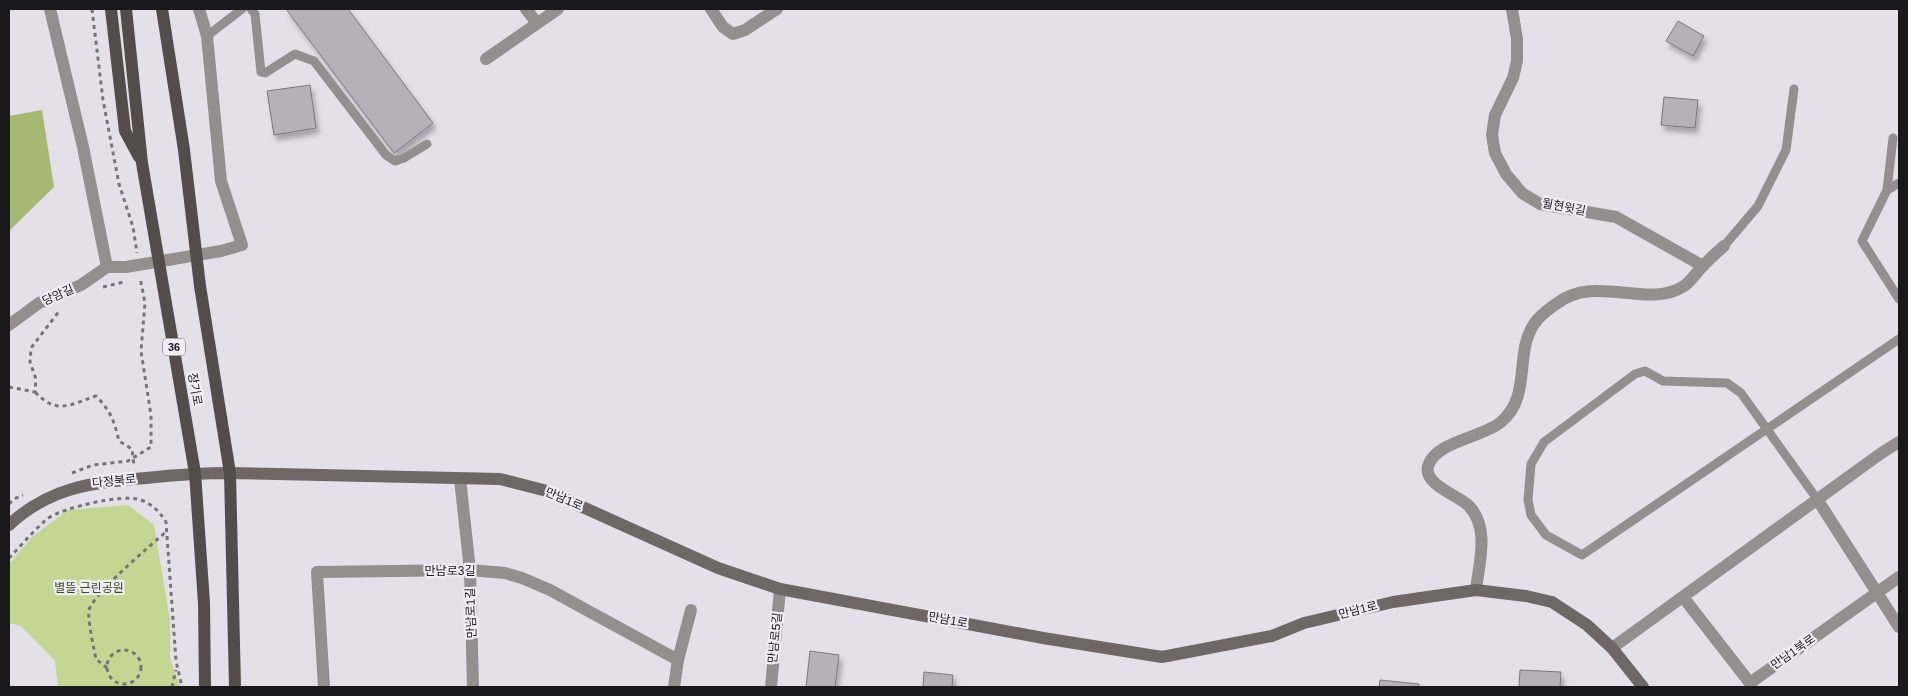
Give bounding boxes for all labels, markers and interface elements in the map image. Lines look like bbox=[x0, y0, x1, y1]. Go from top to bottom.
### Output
street label: 월현윗길 bbox=[1541, 196, 1587, 218]
street label: 당암길 bbox=[40, 282, 76, 308]
road number: 36 bbox=[163, 338, 185, 356]
street label: 장기로 bbox=[185, 371, 205, 407]
street label: 다정북로 bbox=[91, 472, 137, 490]
street label: 만남1로 bbox=[543, 485, 585, 513]
street label: 만남로3길 bbox=[425, 564, 475, 578]
park label: 별뜰 근린공원 bbox=[54, 581, 124, 595]
street label: 만남로1길 bbox=[463, 587, 479, 639]
street label: 만남1로 bbox=[1337, 598, 1379, 622]
street label: 만남1로 bbox=[927, 609, 969, 631]
street label: 만남로5길 bbox=[765, 612, 785, 664]
street label: 만남1북로 bbox=[1768, 632, 1818, 672]

